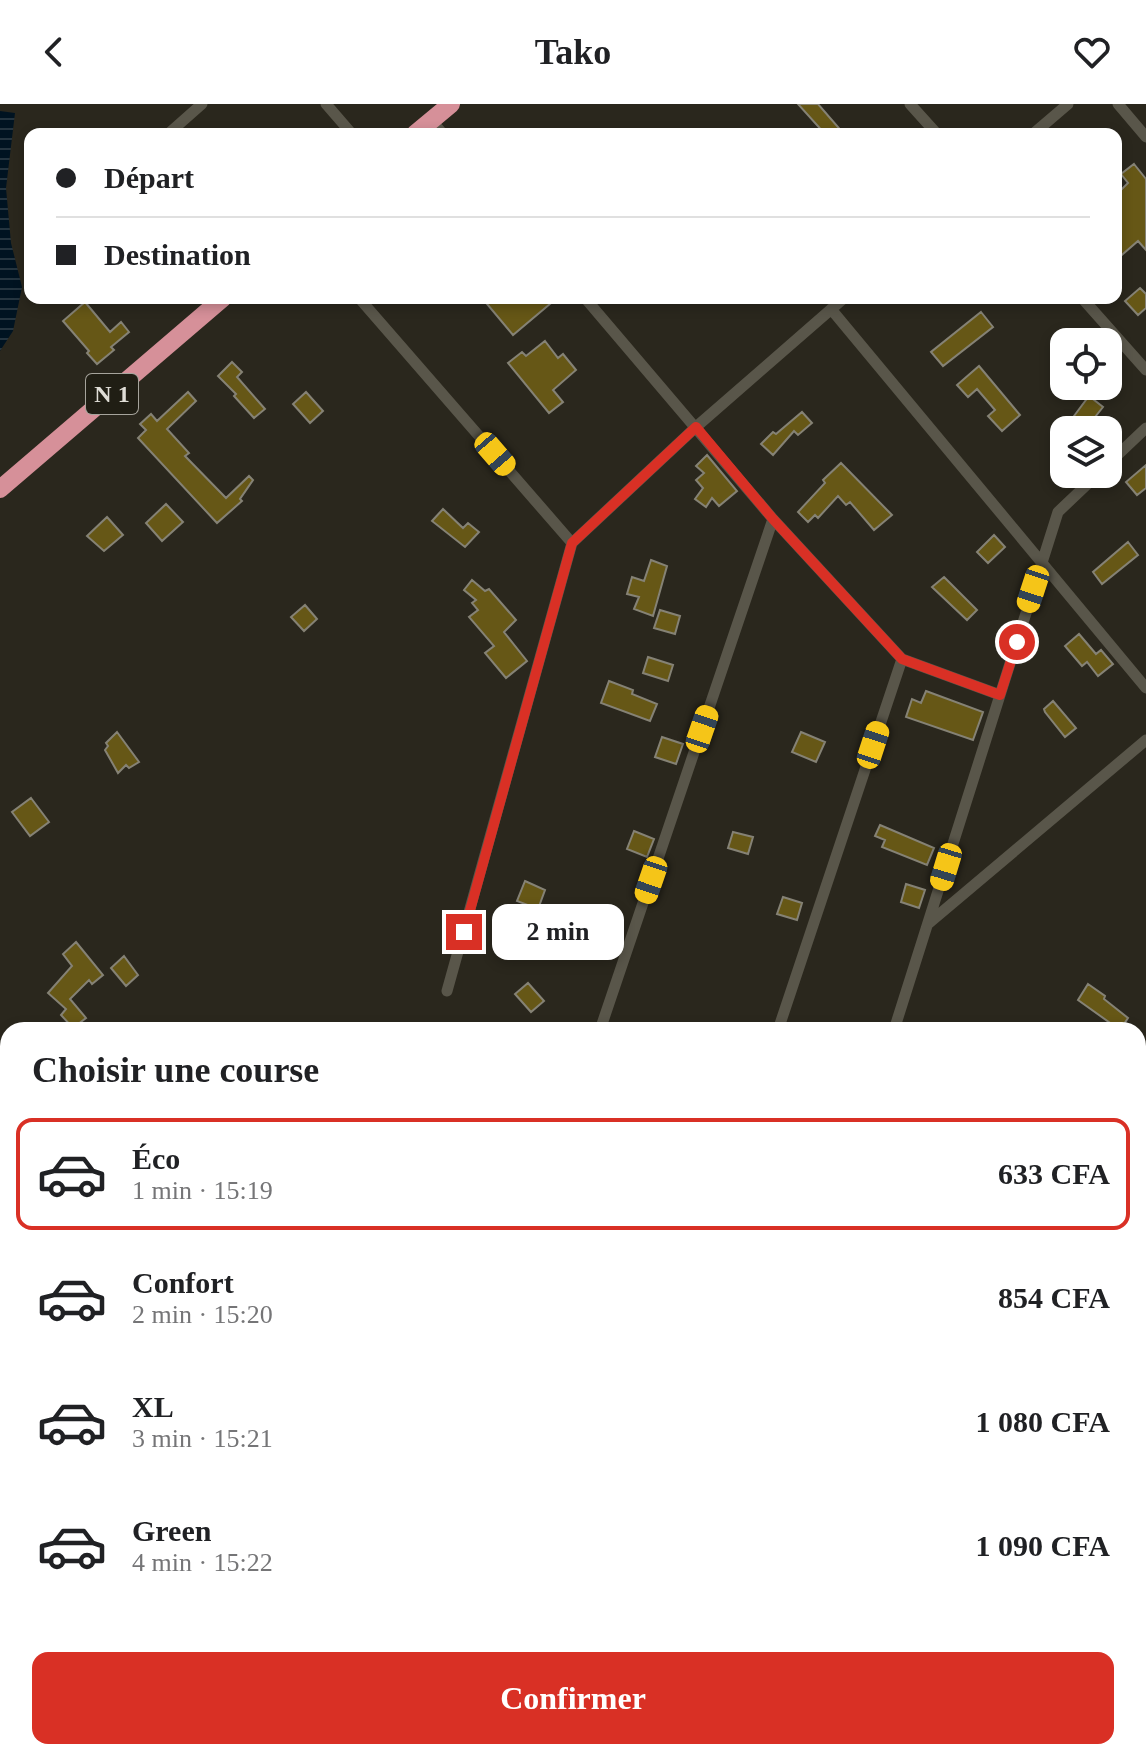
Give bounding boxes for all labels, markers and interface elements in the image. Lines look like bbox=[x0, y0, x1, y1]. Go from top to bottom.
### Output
icon: back bbox=[32, 30, 76, 74]
icon: heart bbox=[1070, 30, 1114, 74]
text: Tako bbox=[535, 32, 611, 72]
text: Départ bbox=[104, 161, 194, 194]
text: Destination bbox=[104, 238, 251, 271]
map controls bbox=[1050, 328, 1122, 488]
button: locate bbox=[1050, 328, 1122, 400]
road number: N 1 bbox=[86, 374, 138, 414]
button: layers bbox=[1050, 416, 1122, 488]
car bbox=[470, 428, 520, 480]
car bbox=[1014, 562, 1052, 616]
route start bbox=[999, 624, 1035, 660]
car bbox=[683, 702, 721, 756]
car bbox=[854, 718, 892, 772]
car bbox=[928, 841, 964, 893]
car bbox=[632, 853, 670, 907]
callout: 2 min bbox=[492, 904, 624, 960]
route end bbox=[446, 914, 482, 950]
text: 2 min bbox=[527, 917, 589, 946]
text: Choisir une course bbox=[32, 1050, 319, 1090]
icon: car bbox=[36, 1138, 108, 1210]
text: Éco bbox=[132, 1142, 180, 1175]
text: 633 CFA bbox=[998, 1157, 1110, 1190]
text: 1 min · 15:19 bbox=[132, 1176, 273, 1205]
icon: car bbox=[36, 1262, 108, 1334]
text: Confort bbox=[132, 1266, 234, 1299]
text: 854 CFA bbox=[998, 1281, 1110, 1314]
text: 2 min · 15:20 bbox=[132, 1300, 273, 1329]
icon: car bbox=[36, 1386, 108, 1458]
text: XL bbox=[132, 1390, 174, 1423]
text: 1 080 CFA bbox=[976, 1405, 1110, 1438]
text: 3 min · 15:21 bbox=[132, 1424, 273, 1453]
icon: car bbox=[36, 1510, 108, 1582]
text: Green bbox=[132, 1514, 211, 1547]
text: 1 090 CFA bbox=[976, 1529, 1110, 1562]
text: 4 min · 15:22 bbox=[132, 1548, 273, 1577]
button: Confirmer bbox=[32, 1652, 1114, 1744]

